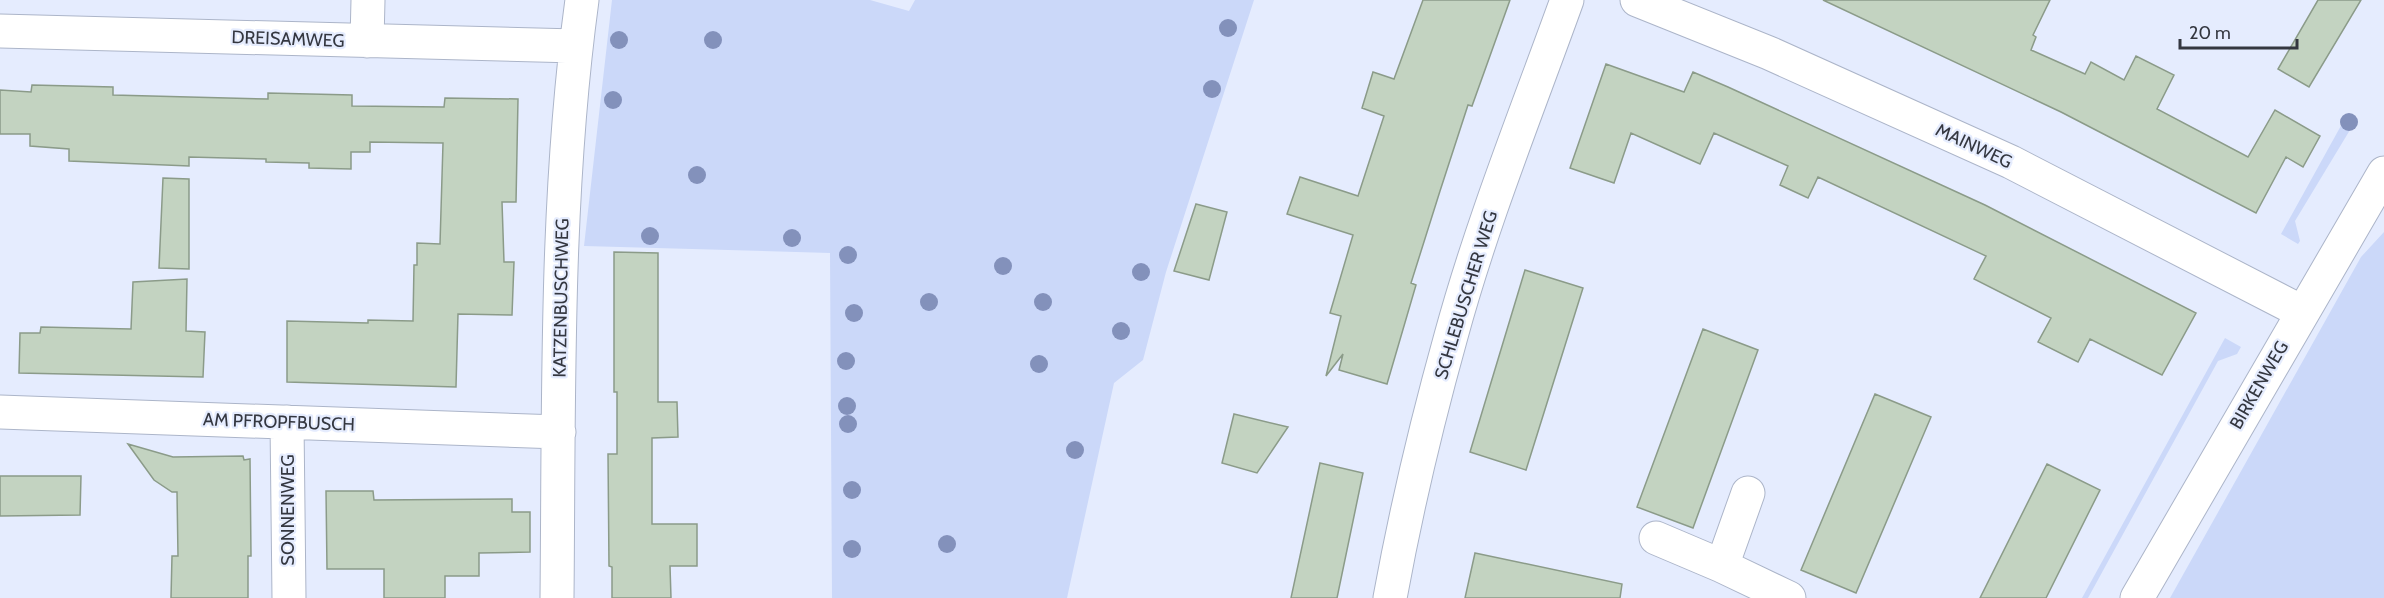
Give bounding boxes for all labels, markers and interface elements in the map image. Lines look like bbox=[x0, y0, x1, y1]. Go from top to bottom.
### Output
scale bar bbox=[2180, 12, 2297, 50]
text: 20 m bbox=[2189, 22, 2231, 44]
street label: DREISAMWEG bbox=[231, 26, 345, 52]
street label: MAINWEG bbox=[1932, 119, 2016, 173]
street label: SCHLEBUSCHER WEG bbox=[1430, 208, 1502, 382]
street label: KATZENBUSCHWEG bbox=[549, 218, 573, 378]
street label: BIRKENWEG bbox=[2225, 337, 2293, 433]
street label: AM PFROPFBUSCH bbox=[203, 408, 355, 436]
street label: SONNENWEG bbox=[277, 454, 299, 566]

